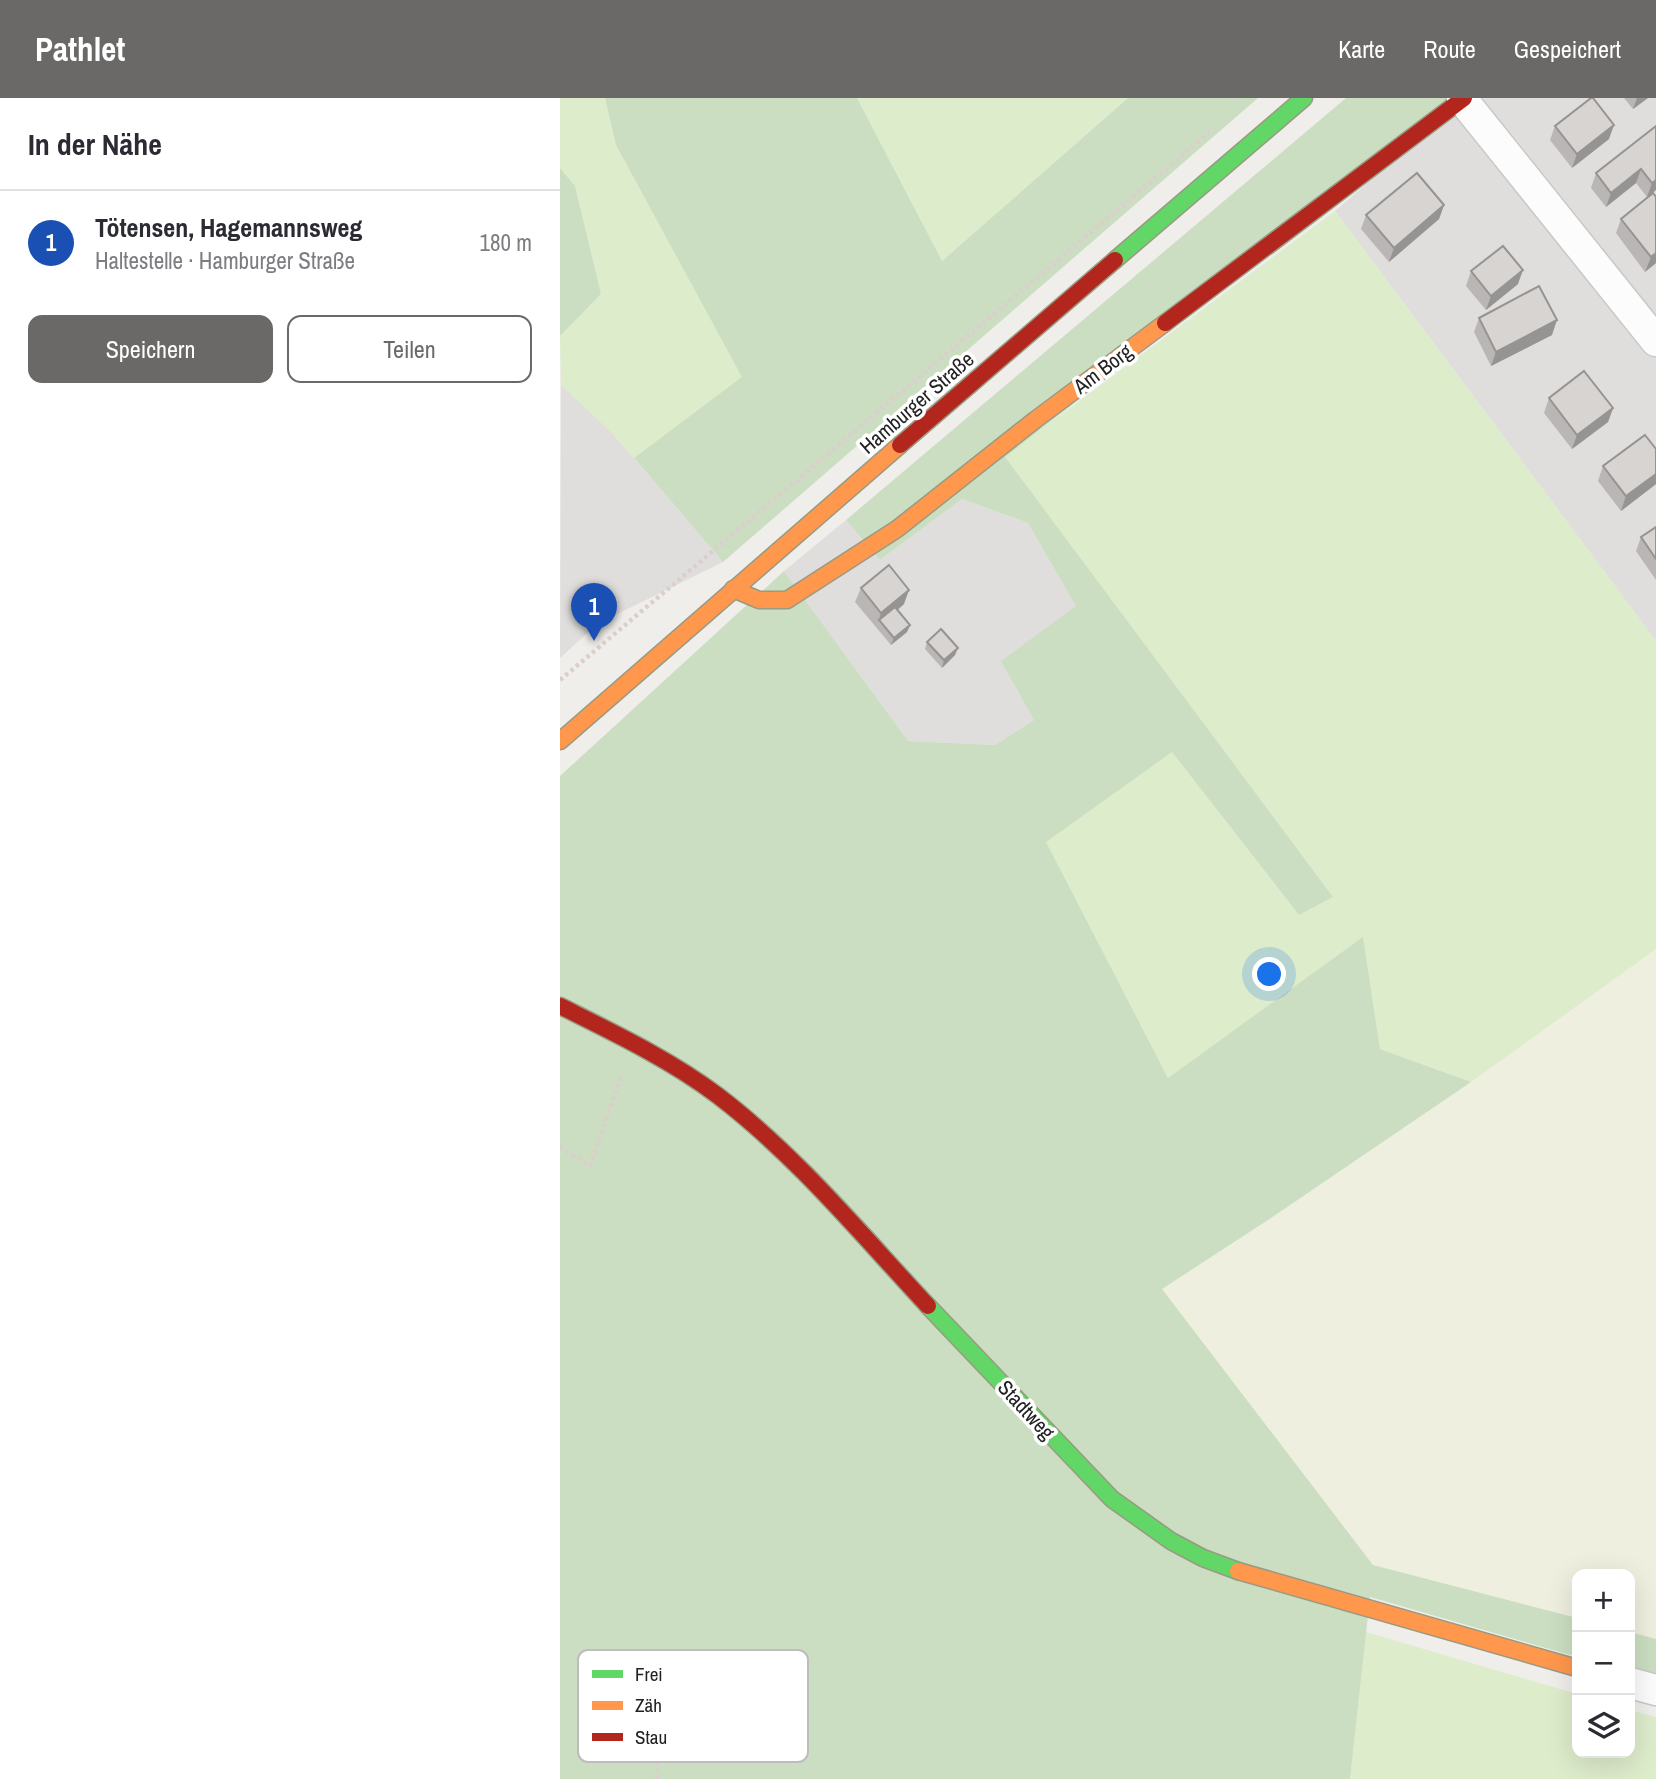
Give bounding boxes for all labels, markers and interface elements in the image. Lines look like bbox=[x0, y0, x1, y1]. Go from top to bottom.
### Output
text: Pathlet bbox=[35, 27, 125, 71]
text: Karte bbox=[1338, 33, 1385, 65]
text: Route bbox=[1423, 33, 1476, 65]
text: Gespeichert bbox=[1514, 33, 1621, 65]
text: In der Nähe bbox=[28, 124, 162, 164]
text: Tötensen, Hagemannsweg bbox=[95, 210, 362, 245]
text: 1 bbox=[46, 227, 56, 258]
text: 180 m bbox=[480, 227, 532, 258]
text: Haltestelle · Hamburger Straße bbox=[95, 245, 355, 276]
button: Speichern bbox=[28, 315, 273, 383]
button: Teilen bbox=[287, 315, 532, 383]
street label: Am Borg bbox=[1066, 337, 1139, 401]
street label: Hamburger Straße bbox=[853, 345, 980, 460]
pin: 1 bbox=[571, 583, 617, 641]
your location bbox=[1252, 957, 1286, 991]
street label: Stadtweg bbox=[991, 1374, 1062, 1446]
map controls bbox=[1572, 1569, 1635, 1758]
button: + bbox=[1572, 1569, 1635, 1632]
button: − bbox=[1572, 1632, 1635, 1695]
legend bbox=[578, 1650, 808, 1762]
text: Frei bbox=[635, 1661, 663, 1687]
text: Zäh bbox=[635, 1692, 662, 1718]
button: layers bbox=[1572, 1695, 1635, 1758]
text: Stau bbox=[635, 1724, 667, 1750]

